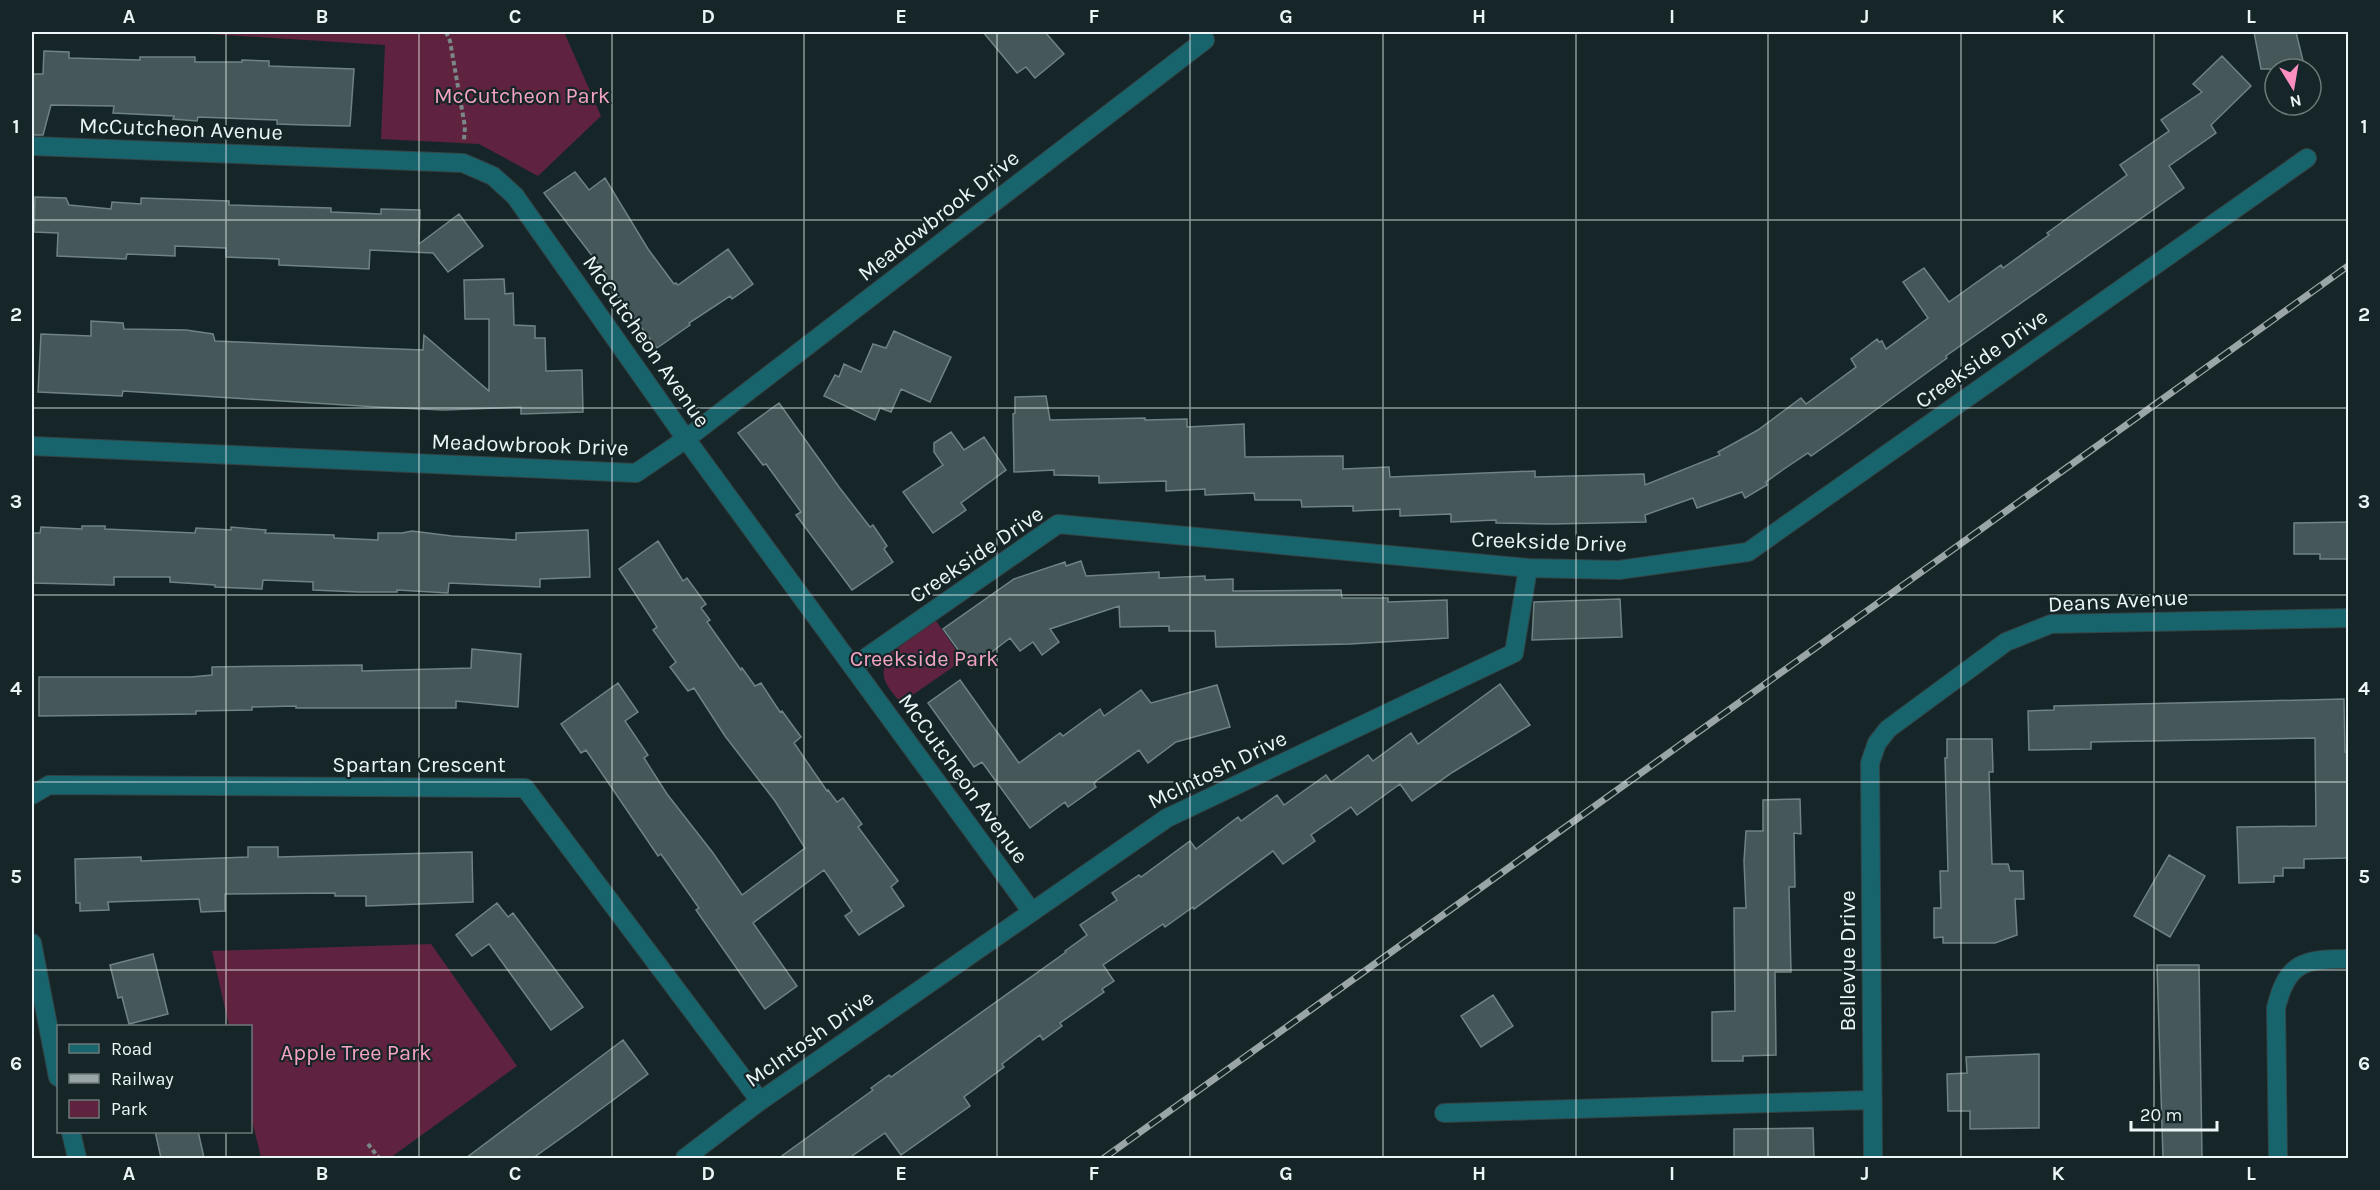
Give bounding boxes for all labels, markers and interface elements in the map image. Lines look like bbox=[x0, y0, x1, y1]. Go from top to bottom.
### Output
text: A bbox=[123, 5, 136, 28]
text: B bbox=[316, 5, 328, 28]
text: C bbox=[509, 5, 521, 28]
text: D bbox=[701, 5, 715, 28]
text: E bbox=[895, 5, 907, 28]
text: F bbox=[1089, 5, 1100, 28]
text: G bbox=[1279, 5, 1293, 28]
text: H bbox=[1472, 5, 1486, 28]
text: I bbox=[1669, 5, 1675, 28]
text: J bbox=[1861, 5, 1869, 28]
text: K bbox=[2051, 5, 2065, 28]
text: L bbox=[2246, 5, 2256, 28]
north arrow bbox=[2263, 57, 2323, 117]
park label: McCutcheon Park bbox=[434, 83, 610, 109]
text: N bbox=[2288, 91, 2303, 112]
street label: McCutcheon Avenue bbox=[79, 112, 283, 146]
text: 1 bbox=[12, 115, 20, 138]
text: 1 bbox=[2360, 115, 2368, 138]
street label: Meadowbrook Drive bbox=[853, 145, 1024, 287]
street label: McCutcheon Avenue bbox=[577, 251, 715, 433]
text: 2 bbox=[10, 303, 22, 326]
text: 2 bbox=[2358, 303, 2370, 326]
street label: Creekside Drive bbox=[1910, 304, 2053, 414]
street label: Meadowbrook Drive bbox=[431, 429, 629, 461]
text: 3 bbox=[10, 490, 22, 513]
text: 3 bbox=[2358, 490, 2370, 513]
street label: Creekside Drive bbox=[905, 501, 1048, 609]
street label: Creekside Drive bbox=[1471, 526, 1627, 558]
street label: Deans Avenue bbox=[2047, 584, 2189, 618]
park label: Creekside Park bbox=[850, 646, 998, 672]
text: 4 bbox=[10, 677, 22, 700]
text: 4 bbox=[2358, 677, 2370, 700]
street label: McCutcheon Avenue bbox=[893, 688, 1034, 869]
street label: McIntosh Drive bbox=[1144, 725, 1291, 815]
street label: Spartan Crescent bbox=[332, 752, 506, 778]
text: 5 bbox=[10, 865, 22, 888]
text: 5 bbox=[2358, 865, 2370, 888]
street label: Bellevue Drive bbox=[1835, 891, 1861, 1031]
street label: McIntosh Drive bbox=[740, 985, 879, 1093]
legend bbox=[57, 1025, 252, 1133]
text: Road bbox=[111, 1038, 152, 1060]
park label: Apple Tree Park bbox=[281, 1040, 431, 1066]
text: 6 bbox=[10, 1052, 22, 1075]
text: 6 bbox=[2358, 1052, 2370, 1075]
text: Railway bbox=[111, 1068, 174, 1090]
scale bar bbox=[2131, 1094, 2216, 1132]
text: Park bbox=[111, 1098, 148, 1120]
text: 20 m bbox=[2140, 1104, 2182, 1126]
text: A bbox=[123, 1162, 136, 1185]
text: B bbox=[316, 1162, 328, 1185]
text: C bbox=[509, 1162, 521, 1185]
text: D bbox=[701, 1162, 715, 1185]
text: E bbox=[895, 1162, 907, 1185]
text: F bbox=[1089, 1162, 1100, 1185]
text: G bbox=[1279, 1162, 1293, 1185]
text: H bbox=[1472, 1162, 1486, 1185]
text: I bbox=[1669, 1162, 1675, 1185]
text: J bbox=[1861, 1162, 1869, 1185]
text: K bbox=[2051, 1162, 2065, 1185]
text: L bbox=[2246, 1162, 2256, 1185]

